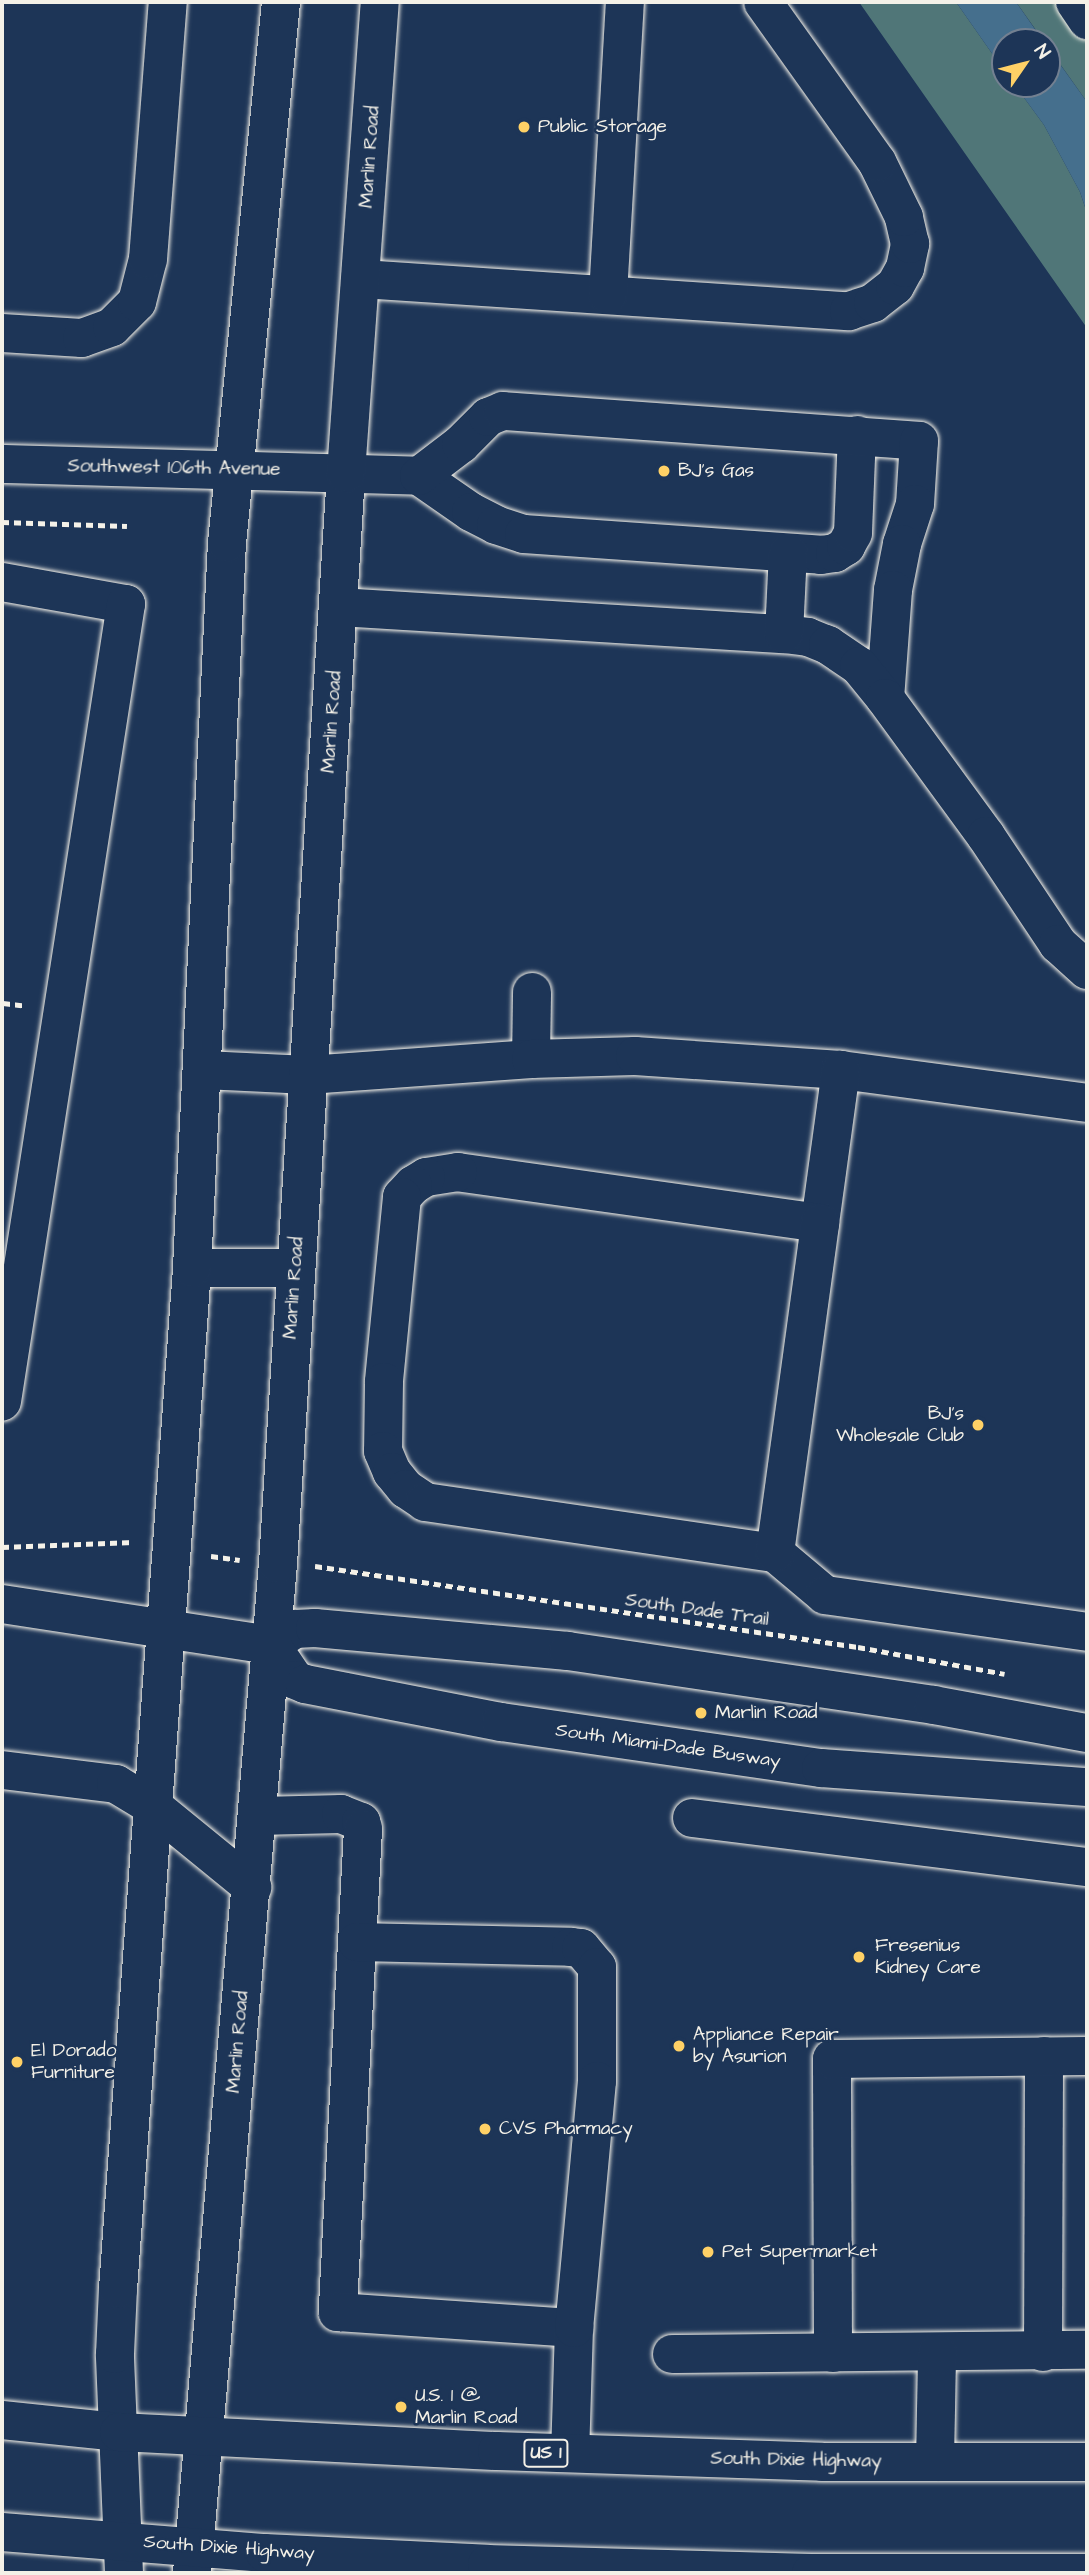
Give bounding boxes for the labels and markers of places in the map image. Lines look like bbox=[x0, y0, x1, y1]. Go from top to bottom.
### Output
place label: Public Storage bbox=[538, 116, 667, 138]
marker: Public Storage bbox=[516, 119, 532, 135]
place label: BJ’s Gas bbox=[678, 460, 754, 482]
marker: BJ’s Gas bbox=[656, 463, 672, 479]
place label: BJ's Wholesale Club bbox=[836, 1403, 964, 1447]
marker: BJ's Wholesale Club bbox=[970, 1417, 986, 1433]
place label: Marlin Road bbox=[715, 1702, 817, 1724]
marker: Marlin Road bbox=[693, 1705, 709, 1721]
place label: Fresenius Kidney Care bbox=[875, 1935, 981, 1979]
marker: Fresenius Kidney Care bbox=[849, 1947, 869, 1967]
place label: Appliance Repair by Asurion bbox=[693, 2024, 839, 2068]
marker: Appliance Repair by Asurion bbox=[671, 2038, 687, 2054]
place label: El Dorado Furniture bbox=[31, 2040, 116, 2084]
marker: El Dorado Furniture bbox=[9, 2054, 25, 2070]
place label: CVS Pharmacy bbox=[499, 2118, 633, 2140]
marker: CVS Pharmacy bbox=[477, 2121, 493, 2137]
place label: Pet Supermarket bbox=[722, 2241, 877, 2263]
marker: Pet Supermarket bbox=[700, 2244, 716, 2260]
place label: U.S. 1 @ Marlin Road bbox=[415, 2385, 517, 2429]
marker: U.S. 1 @ Marlin Road bbox=[393, 2399, 409, 2415]

